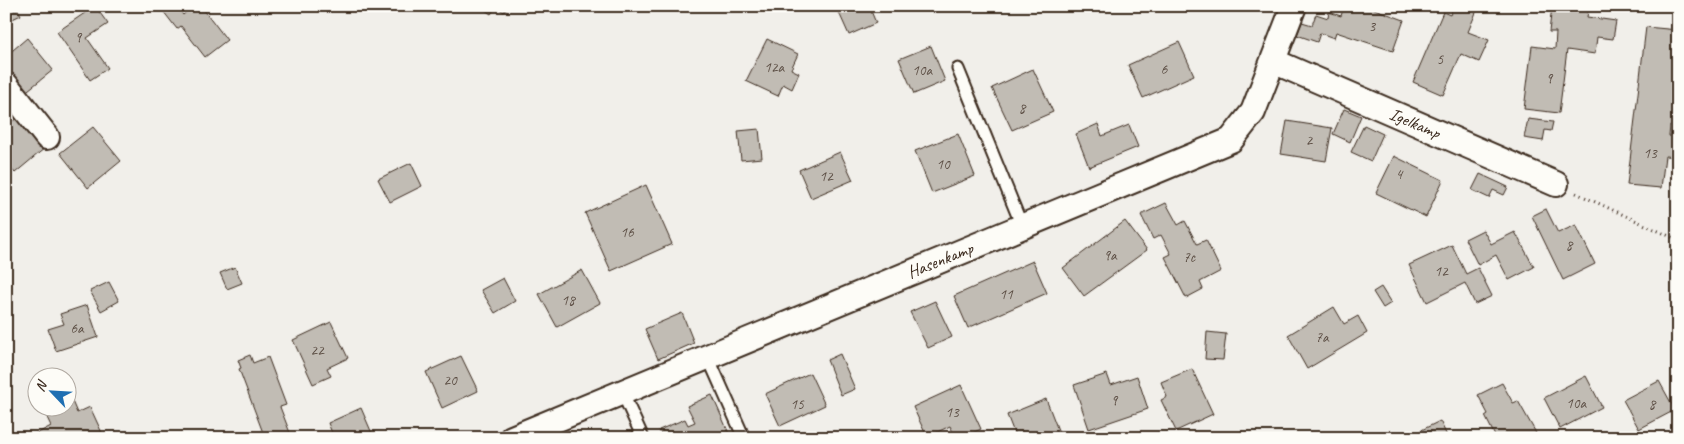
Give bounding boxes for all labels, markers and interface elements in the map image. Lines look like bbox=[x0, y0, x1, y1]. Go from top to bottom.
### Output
house number: 3 bbox=[1369, 17, 1377, 36]
house number: 9 bbox=[75, 28, 83, 47]
house number: 5 bbox=[1437, 50, 1445, 69]
house number: 12a bbox=[764, 58, 785, 77]
house number: 6 bbox=[1161, 60, 1169, 79]
house number: 10a bbox=[912, 61, 933, 80]
house number: 9 bbox=[1546, 69, 1554, 88]
house number: 8 bbox=[1019, 99, 1027, 118]
street label: Igelkamp bbox=[1386, 103, 1445, 144]
house number: 2 bbox=[1306, 131, 1314, 150]
house number: 13 bbox=[1643, 144, 1658, 163]
house number: 10 bbox=[936, 155, 951, 174]
house number: 4 bbox=[1396, 165, 1404, 184]
house number: 12 bbox=[819, 167, 834, 186]
house number: 16 bbox=[620, 223, 635, 242]
street label: Hasenkamp bbox=[904, 236, 977, 283]
house number: 8 bbox=[1566, 236, 1574, 255]
house number: 9a bbox=[1103, 246, 1118, 265]
house number: 7c bbox=[1183, 248, 1196, 267]
house number: 12 bbox=[1434, 262, 1449, 281]
house number: 11 bbox=[999, 285, 1014, 304]
house number: 18 bbox=[561, 291, 576, 310]
house number: 6a bbox=[70, 319, 85, 338]
house number: 7a bbox=[1315, 328, 1330, 347]
house number: 22 bbox=[310, 341, 325, 360]
north arrow bbox=[28, 366, 78, 416]
house number: 20 bbox=[443, 371, 458, 390]
text: N bbox=[31, 377, 51, 394]
house number: 9 bbox=[1111, 391, 1119, 410]
house number: 10a bbox=[1566, 394, 1587, 413]
house number: 15 bbox=[790, 395, 805, 414]
house number: 8 bbox=[1649, 395, 1657, 414]
house number: 13 bbox=[945, 403, 960, 422]

